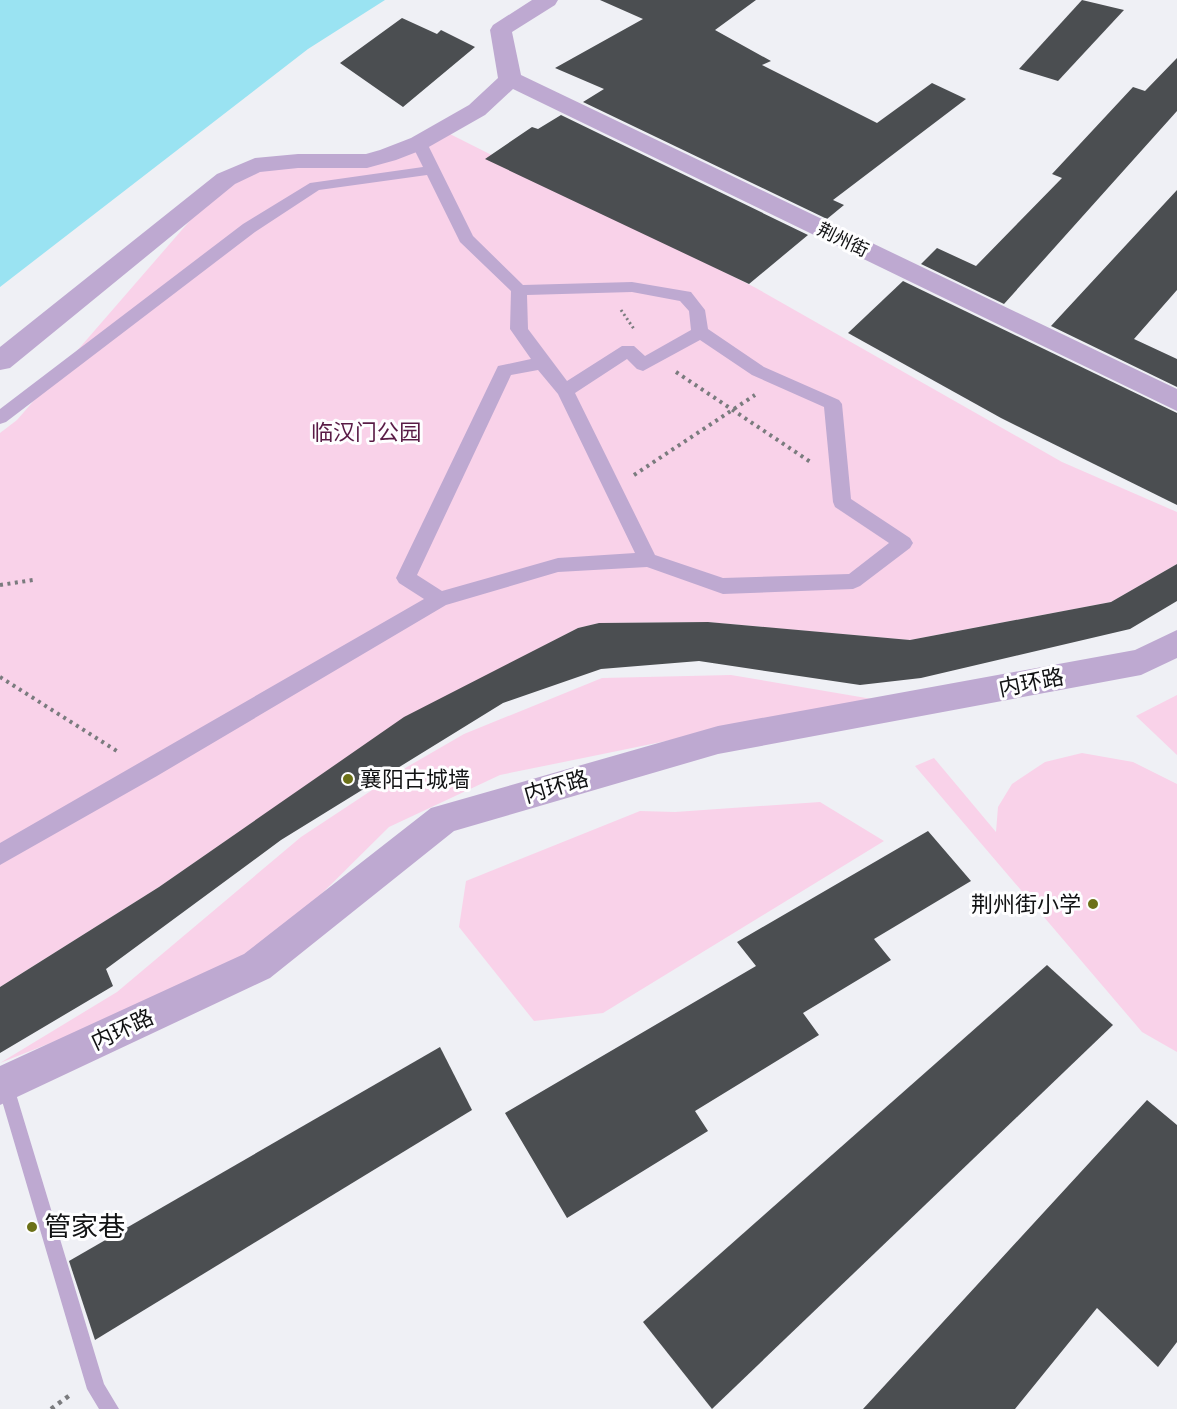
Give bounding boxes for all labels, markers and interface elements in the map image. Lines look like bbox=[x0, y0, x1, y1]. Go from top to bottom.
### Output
street label: 荆州街 bbox=[813, 216, 873, 264]
park label: 临汉门公园 bbox=[311, 416, 421, 448]
street label: 内环路 bbox=[996, 660, 1066, 704]
street label: 内环路 bbox=[520, 762, 592, 810]
place label: 襄阳古城墙 bbox=[360, 763, 470, 795]
marker: 襄阳古城墙 bbox=[341, 772, 355, 786]
place label: 荆州街小学 bbox=[971, 888, 1081, 920]
marker: 荆州街小学 bbox=[1086, 897, 1100, 911]
street label: 内环路 bbox=[85, 1001, 159, 1057]
place label: 管家巷 bbox=[44, 1207, 125, 1246]
marker: 管家巷 bbox=[25, 1220, 39, 1234]

